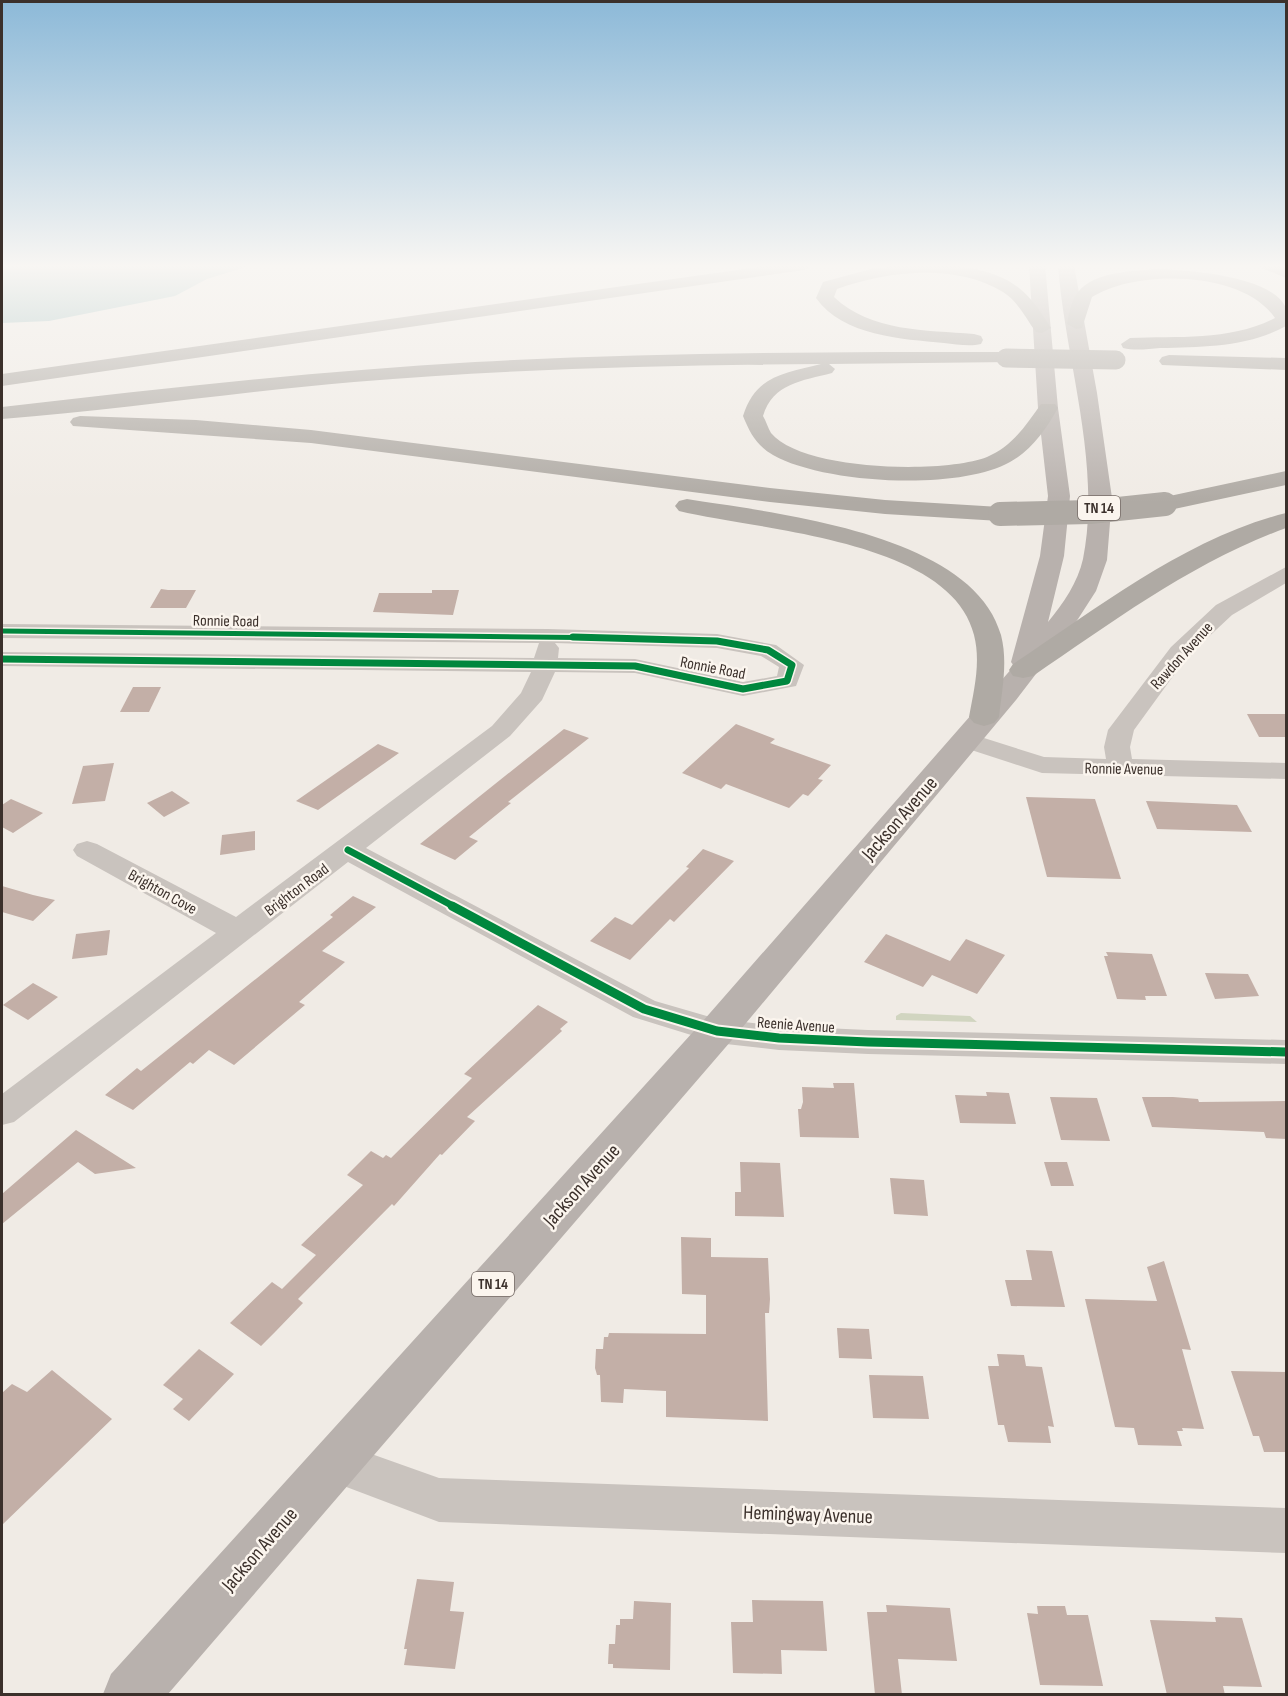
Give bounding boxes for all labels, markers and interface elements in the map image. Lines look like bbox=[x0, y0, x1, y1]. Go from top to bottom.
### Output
road number: TN 14 bbox=[1078, 496, 1120, 520]
street label: Ronnie Road bbox=[193, 611, 259, 632]
street label: Rawdon Avenue bbox=[1147, 618, 1217, 694]
street label: Ronnie Road bbox=[678, 653, 747, 684]
street label: Ronnie Avenue bbox=[1085, 759, 1163, 780]
street label: Jackson Avenue bbox=[856, 772, 943, 866]
street label: Brighton Road bbox=[261, 860, 333, 920]
street label: Brighton Cove bbox=[125, 866, 200, 919]
street label: Reenie Avenue bbox=[756, 1013, 835, 1038]
street label: Jackson Avenue bbox=[538, 1139, 625, 1233]
road number: TN 14 bbox=[472, 1272, 514, 1296]
street label: Hemingway Avenue bbox=[743, 1501, 873, 1529]
street label: Jackson Avenue bbox=[216, 1503, 303, 1597]

